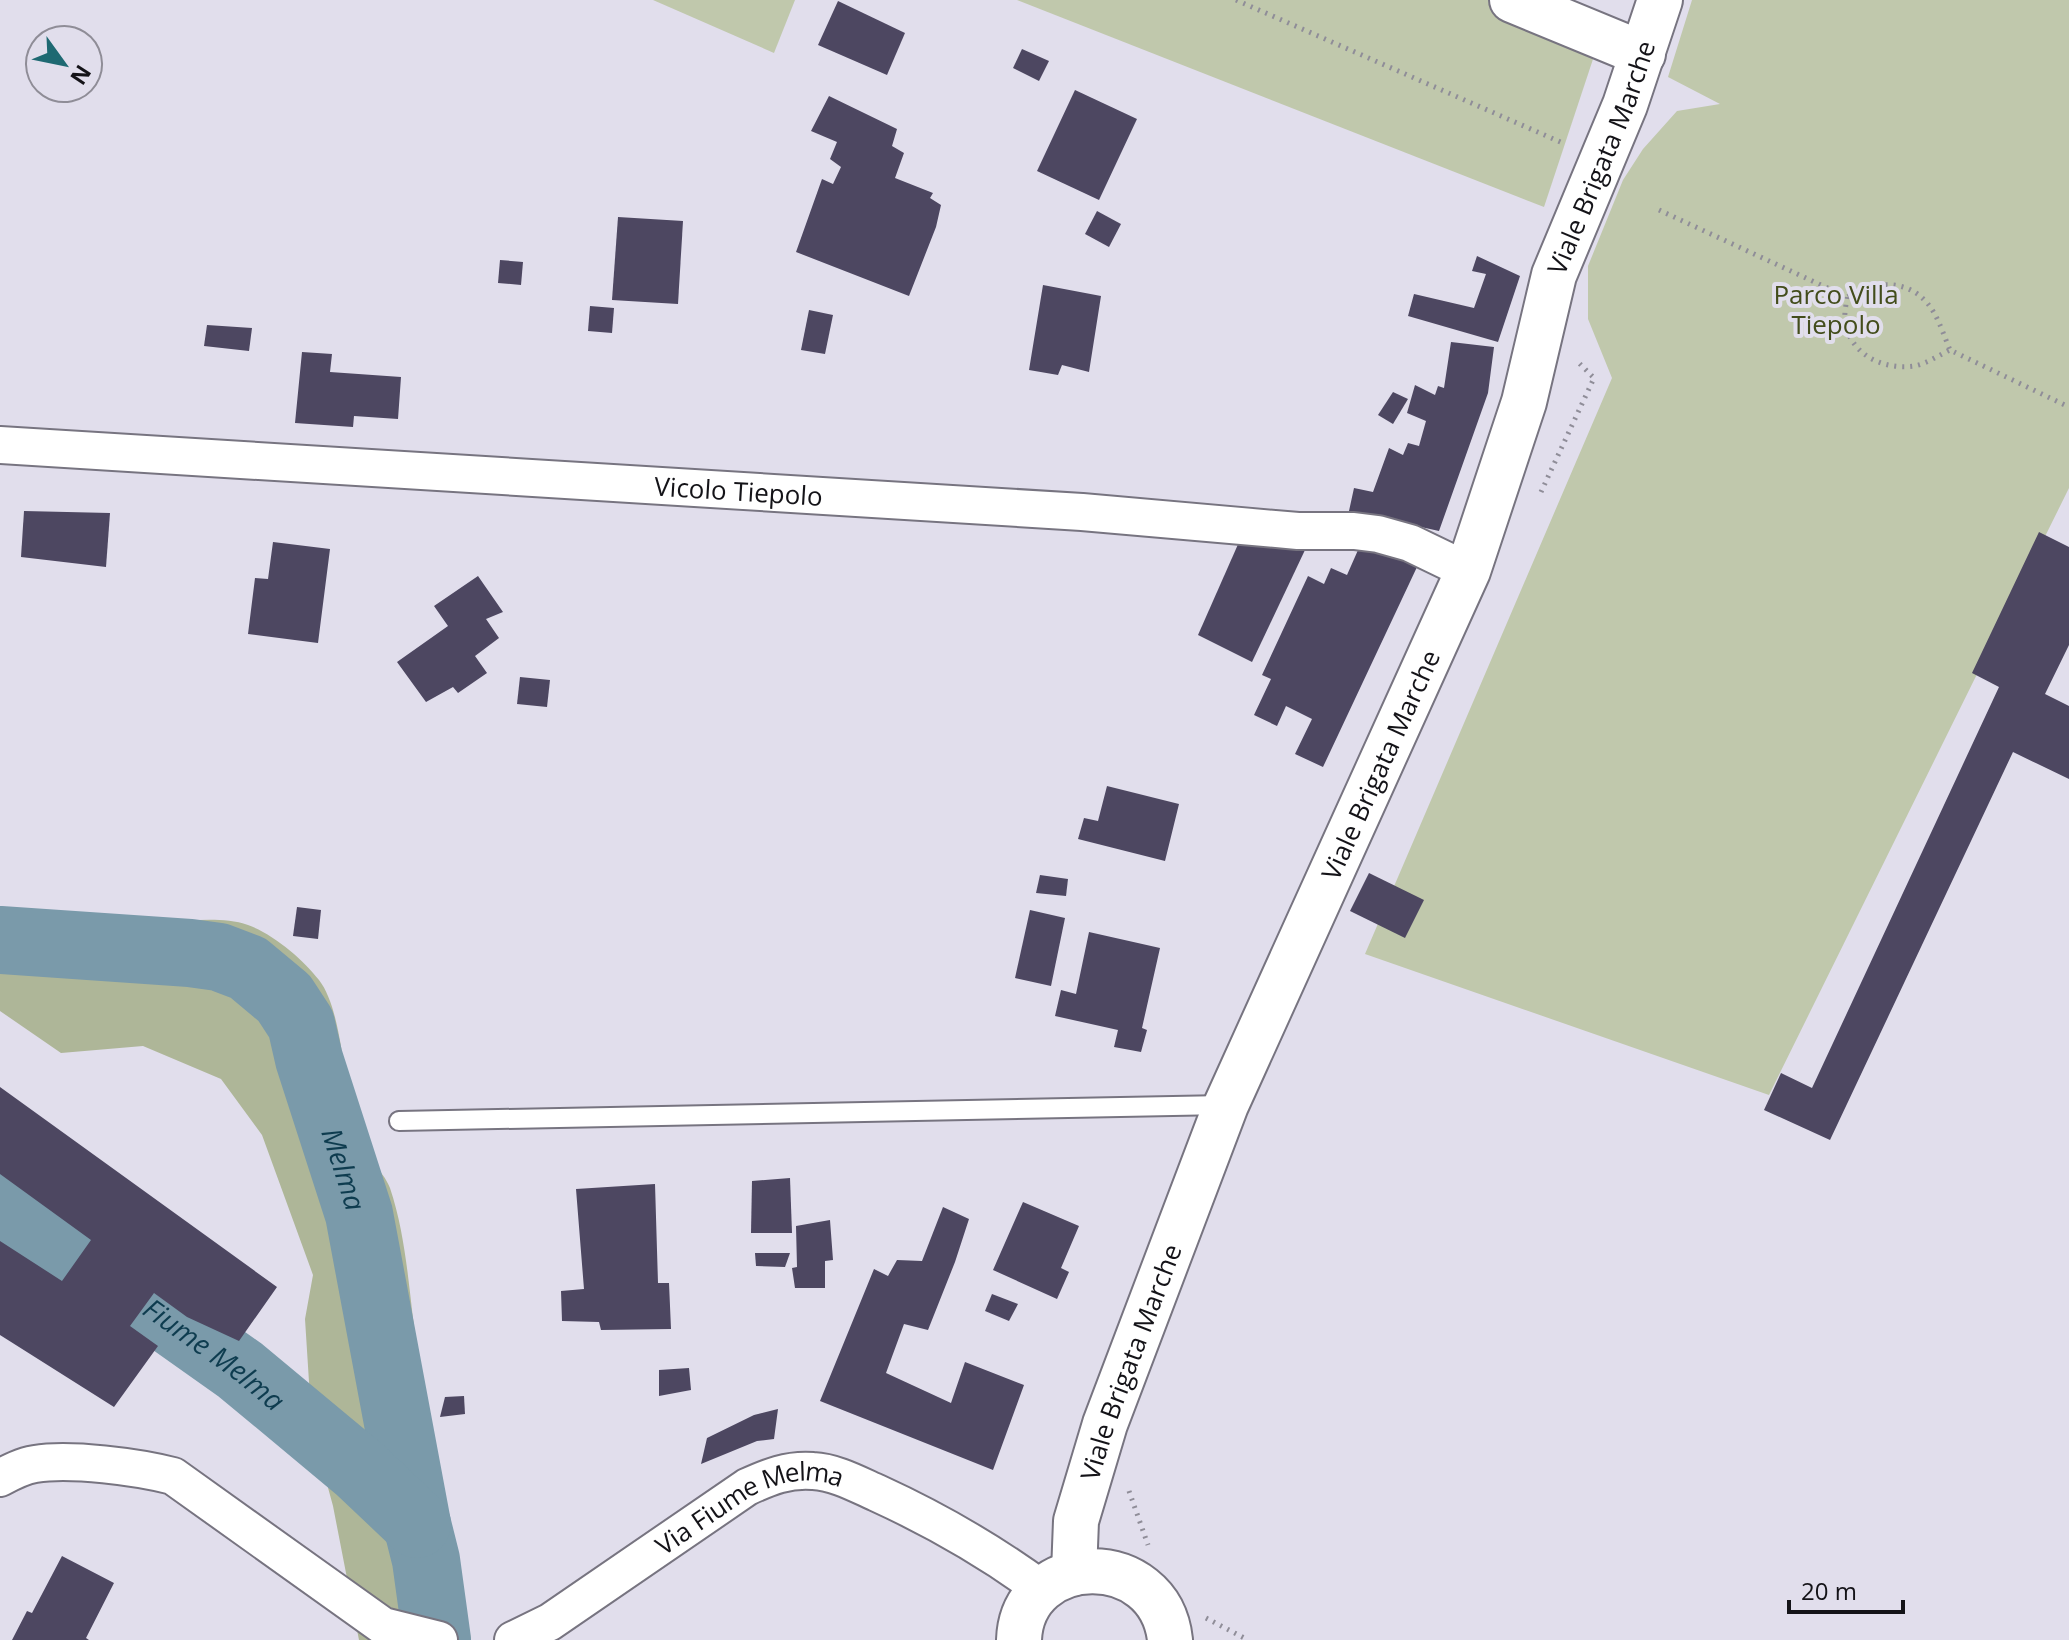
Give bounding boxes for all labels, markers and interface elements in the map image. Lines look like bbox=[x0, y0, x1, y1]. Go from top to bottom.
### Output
north arrow bbox=[24, 24, 104, 104]
street label: Viale Brigata Marche bbox=[1538, 36, 1663, 280]
text: N bbox=[64, 60, 99, 91]
park label: Parco Villa Tiepolo bbox=[1773, 276, 1899, 342]
street label: Vicolo Tiepolo bbox=[653, 468, 824, 514]
street label: Viale Brigata Marche bbox=[1312, 644, 1448, 886]
water label: Melma bbox=[313, 1123, 376, 1215]
street label: Viale Brigata Marche bbox=[1071, 1239, 1190, 1485]
water label: Fiume Melma bbox=[136, 1289, 293, 1419]
street label: Via Fiume Melma bbox=[648, 1452, 849, 1563]
scale bar bbox=[1789, 1564, 1903, 1614]
text: 20 m bbox=[1801, 1574, 1857, 1607]

